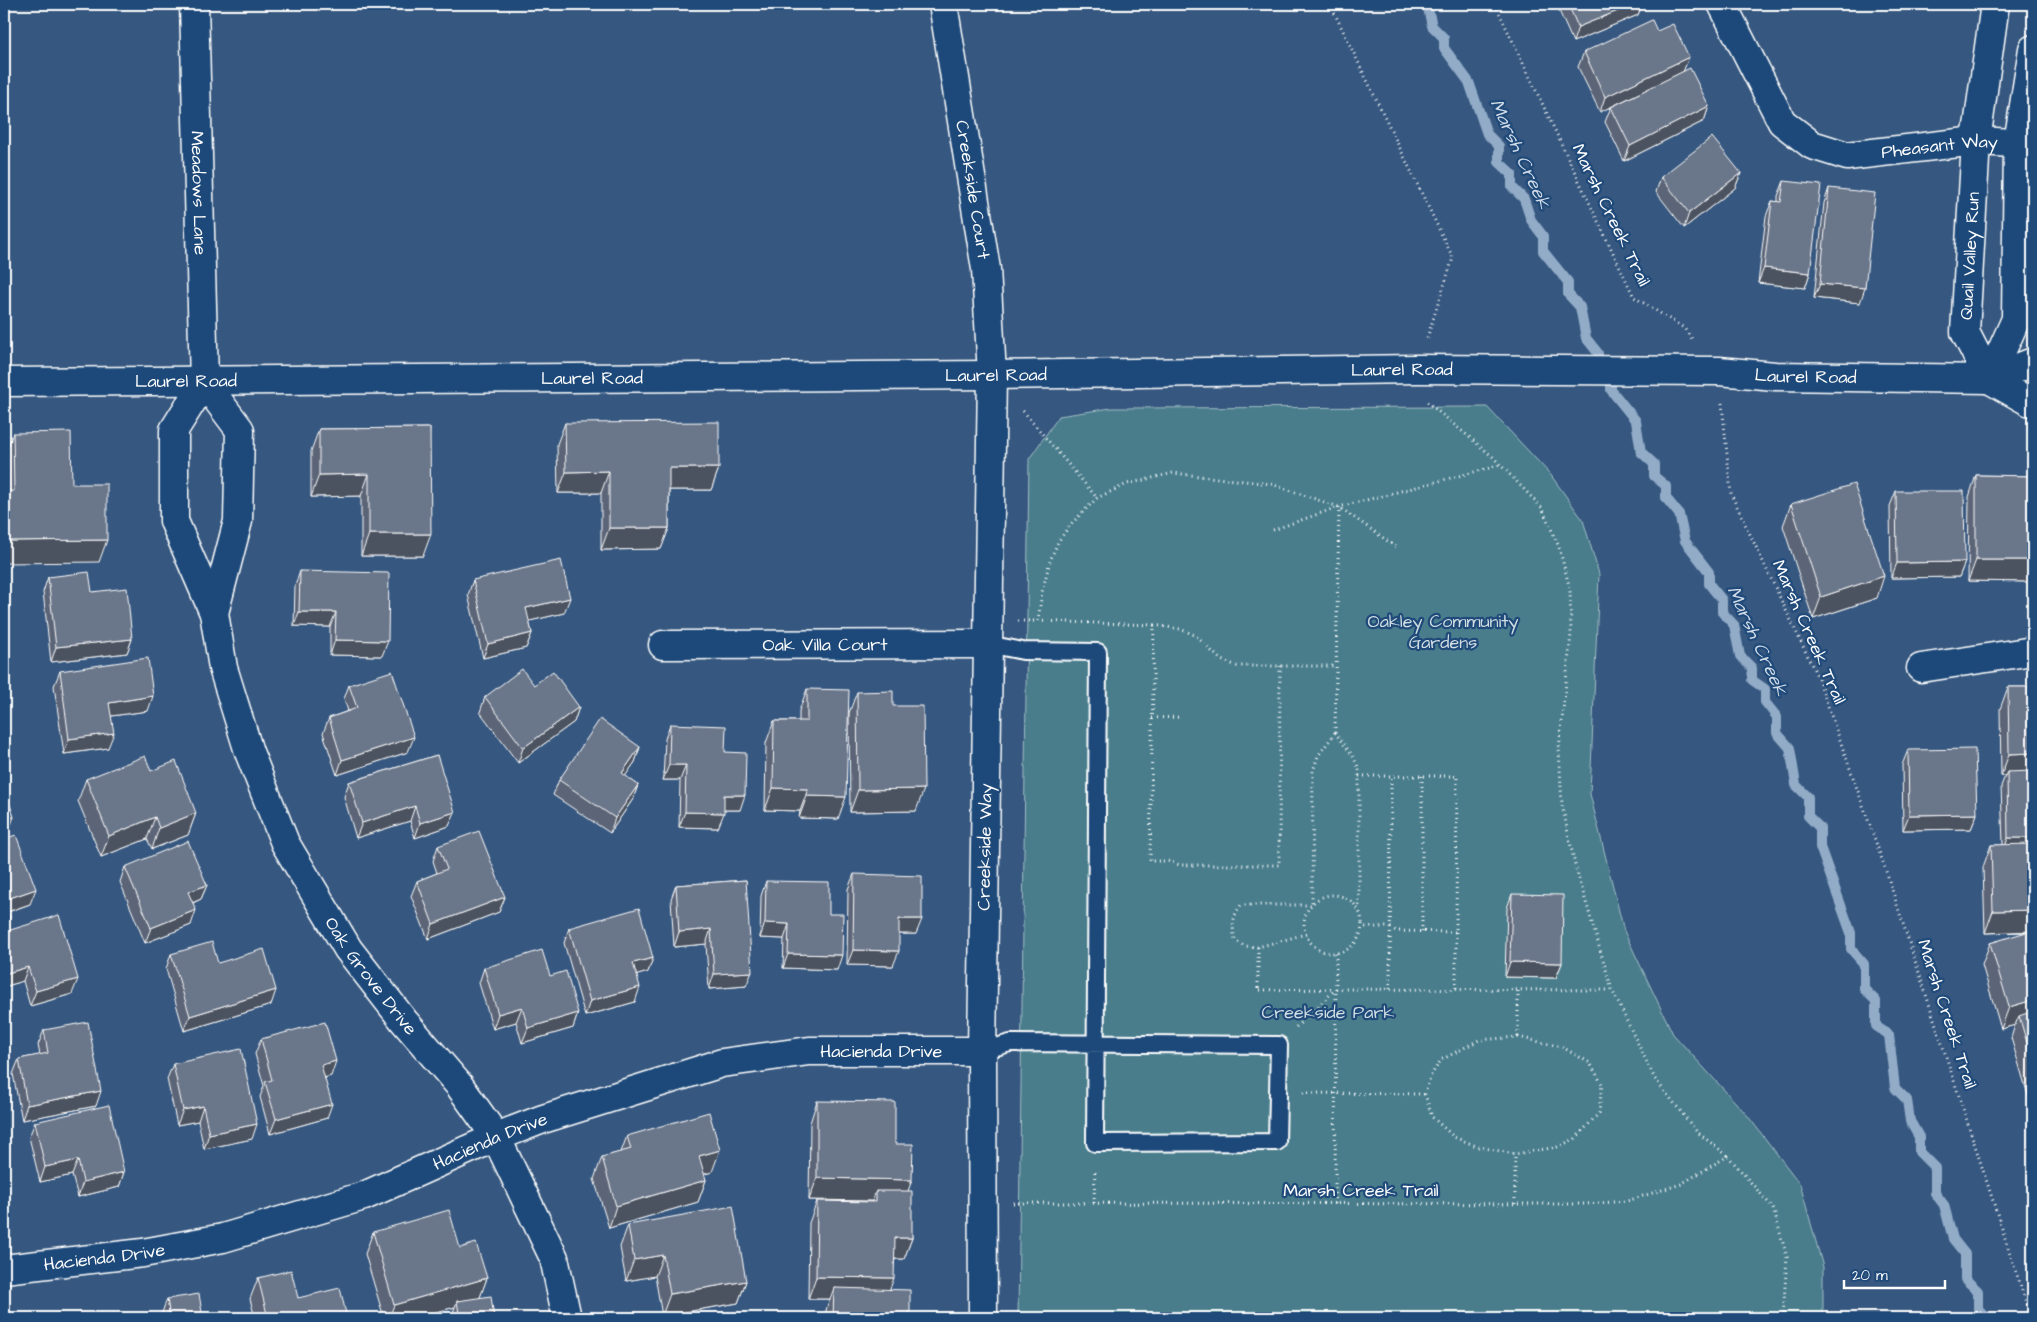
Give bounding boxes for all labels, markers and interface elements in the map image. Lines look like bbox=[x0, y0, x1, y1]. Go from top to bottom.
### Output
water label: Marsh Creek bbox=[1483, 95, 1557, 214]
street label: Creekside Court bbox=[950, 118, 997, 262]
street label: Pheasant Way bbox=[1880, 128, 1999, 164]
street label: Meadows Lane bbox=[185, 130, 213, 256]
street label: Marsh Creek Trail bbox=[1566, 140, 1656, 290]
street label: Quail Valley Run bbox=[1953, 191, 1986, 320]
street label: Laurel Road bbox=[1351, 356, 1453, 382]
street label: Laurel Road bbox=[945, 362, 1047, 388]
street label: Laurel Road bbox=[1754, 362, 1857, 390]
street label: Laurel Road bbox=[541, 365, 643, 391]
street label: Laurel Road bbox=[135, 368, 237, 394]
street label: Marsh Creek Trail bbox=[1766, 556, 1852, 708]
water label: Marsh Creek bbox=[1720, 582, 1794, 701]
park label: Oakley Community Gardens bbox=[1368, 609, 1519, 655]
street label: Oak Villa Court bbox=[763, 632, 888, 657]
street label: Creekside Way bbox=[971, 783, 1000, 911]
street label: Oak Grove Drive bbox=[319, 912, 423, 1041]
street label: Marsh Creek Trail bbox=[1911, 936, 1983, 1092]
park label: Creekside Park bbox=[1262, 1000, 1394, 1025]
street label: Hacienda Drive bbox=[820, 1039, 943, 1064]
street label: Hacienda Drive bbox=[429, 1106, 551, 1176]
street label: Marsh Creek Trail bbox=[1283, 1178, 1439, 1203]
street label: Hacienda Drive bbox=[42, 1237, 167, 1277]
scale bar bbox=[1844, 1257, 1946, 1289]
text: 20 m bbox=[1852, 1265, 1888, 1286]

